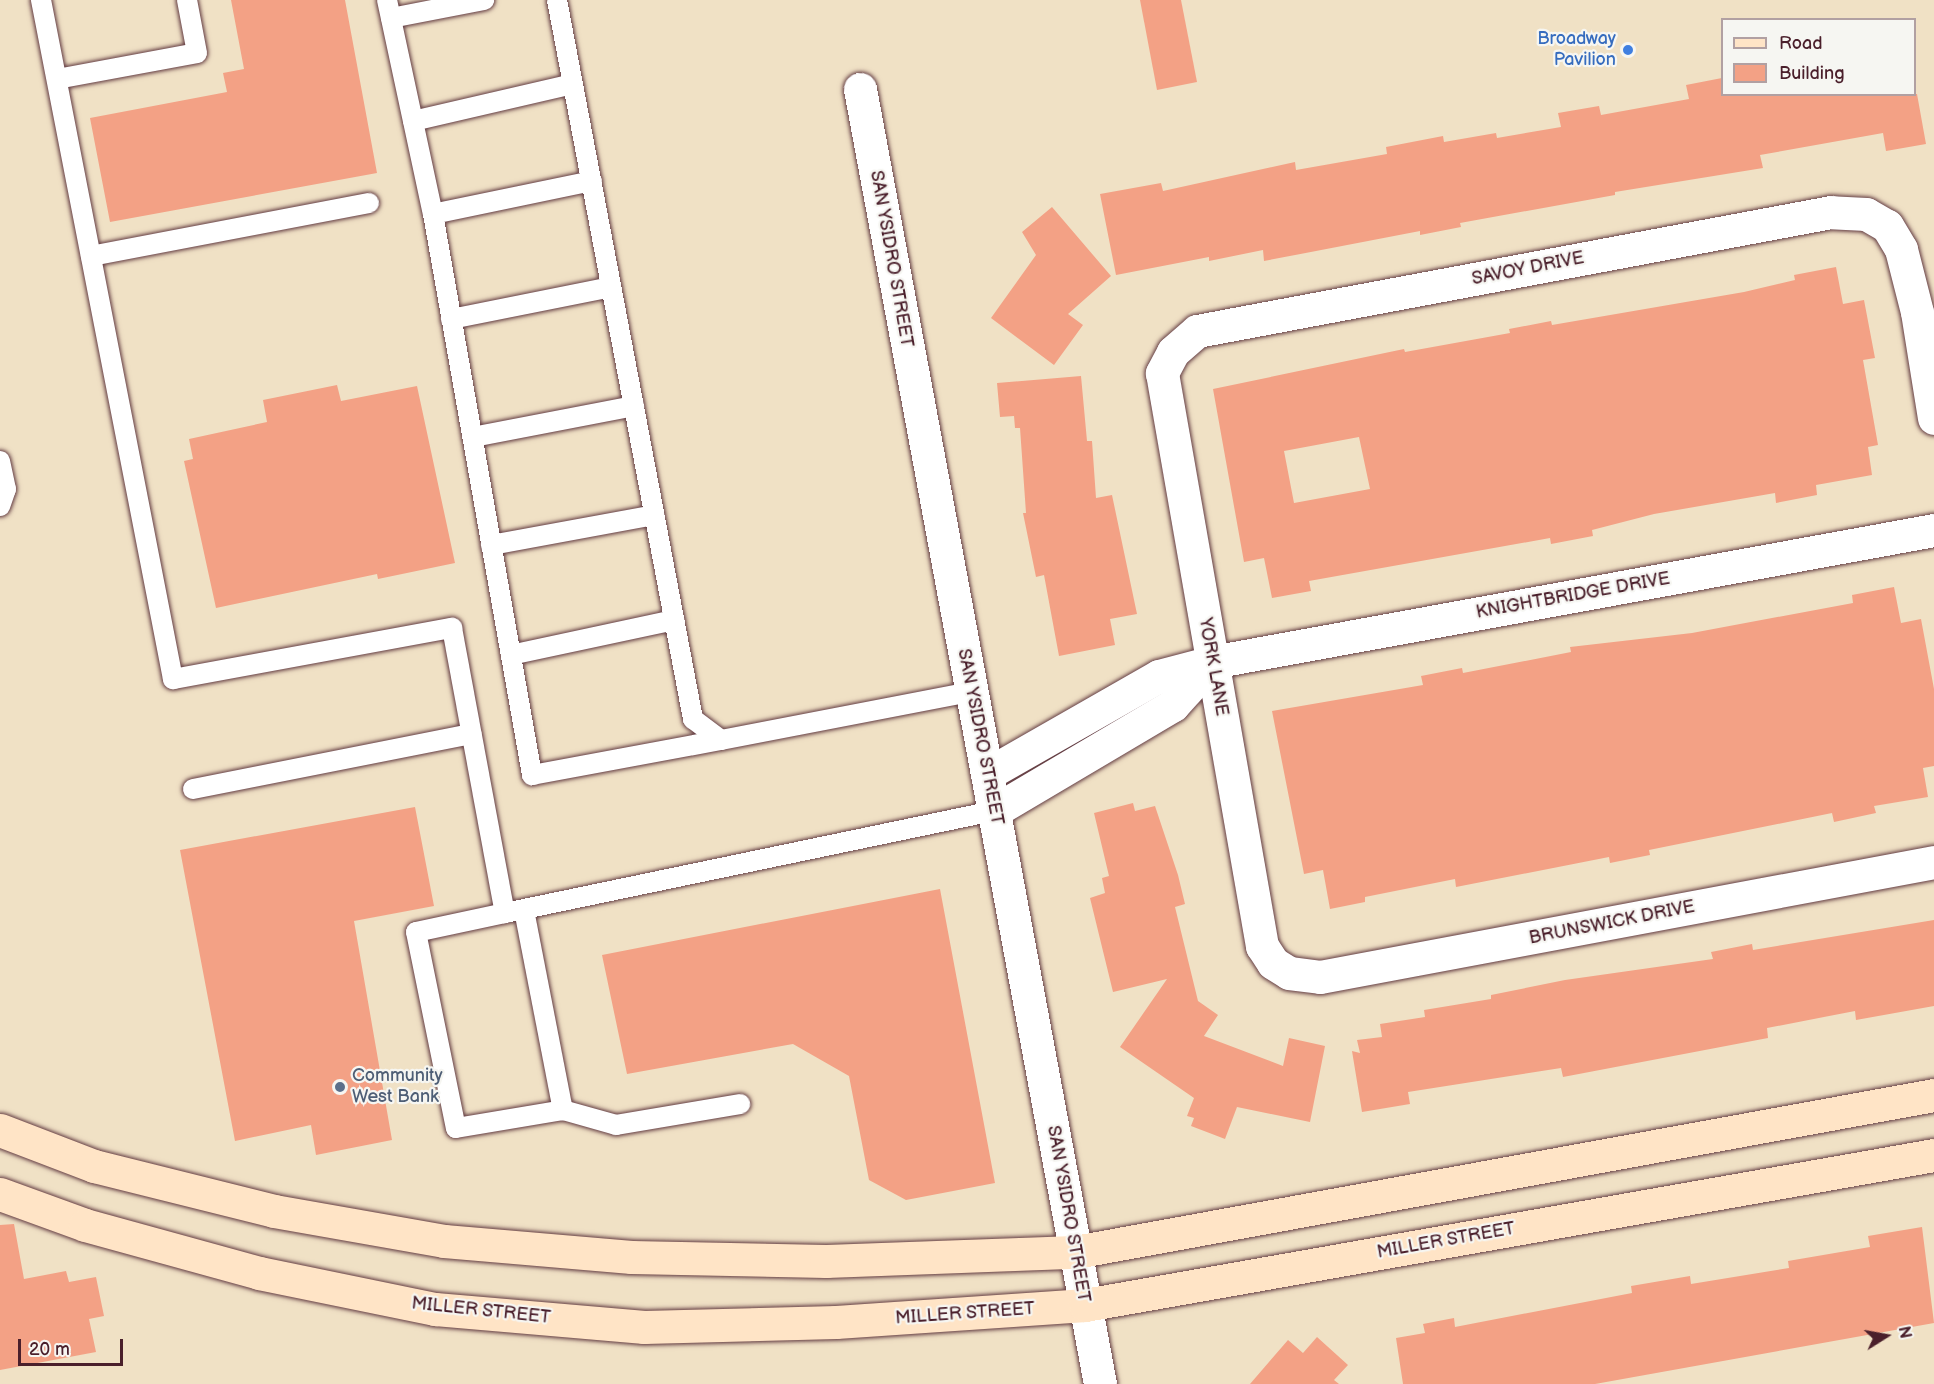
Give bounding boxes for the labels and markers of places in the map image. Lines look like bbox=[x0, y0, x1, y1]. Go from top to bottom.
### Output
place label: Broadway Pavilion bbox=[1537, 29, 1616, 72]
marker: Broadway Pavilion bbox=[1621, 43, 1635, 57]
place label: Community West Bank bbox=[352, 1066, 443, 1108]
marker: Community West Bank bbox=[333, 1080, 347, 1094]

